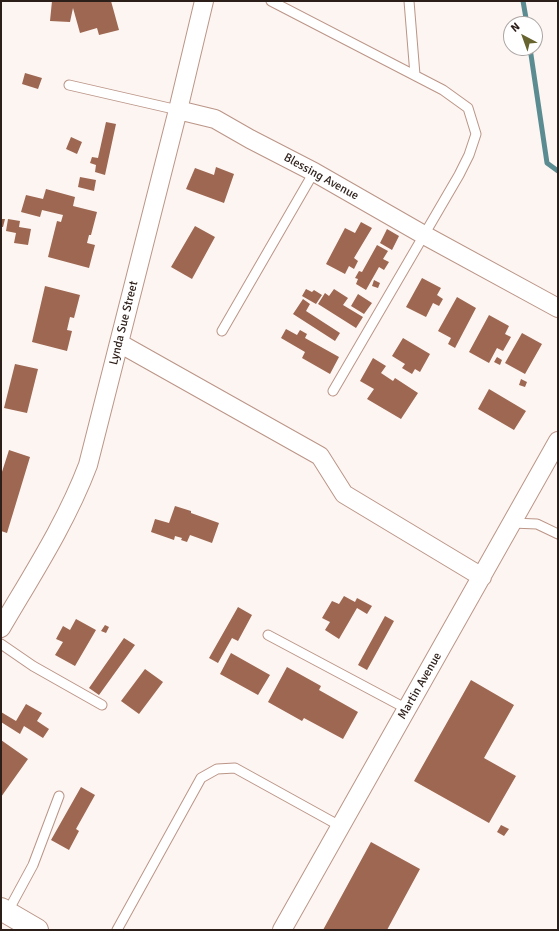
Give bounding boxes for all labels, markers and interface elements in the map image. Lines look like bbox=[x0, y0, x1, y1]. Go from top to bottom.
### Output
north arrow bbox=[503, 16, 543, 56]
text: N bbox=[508, 20, 523, 35]
street label: Blessing Avenue bbox=[281, 150, 361, 204]
street label: Lynda Sue Street bbox=[107, 280, 141, 366]
street label: Martin Avenue bbox=[395, 650, 445, 722]

